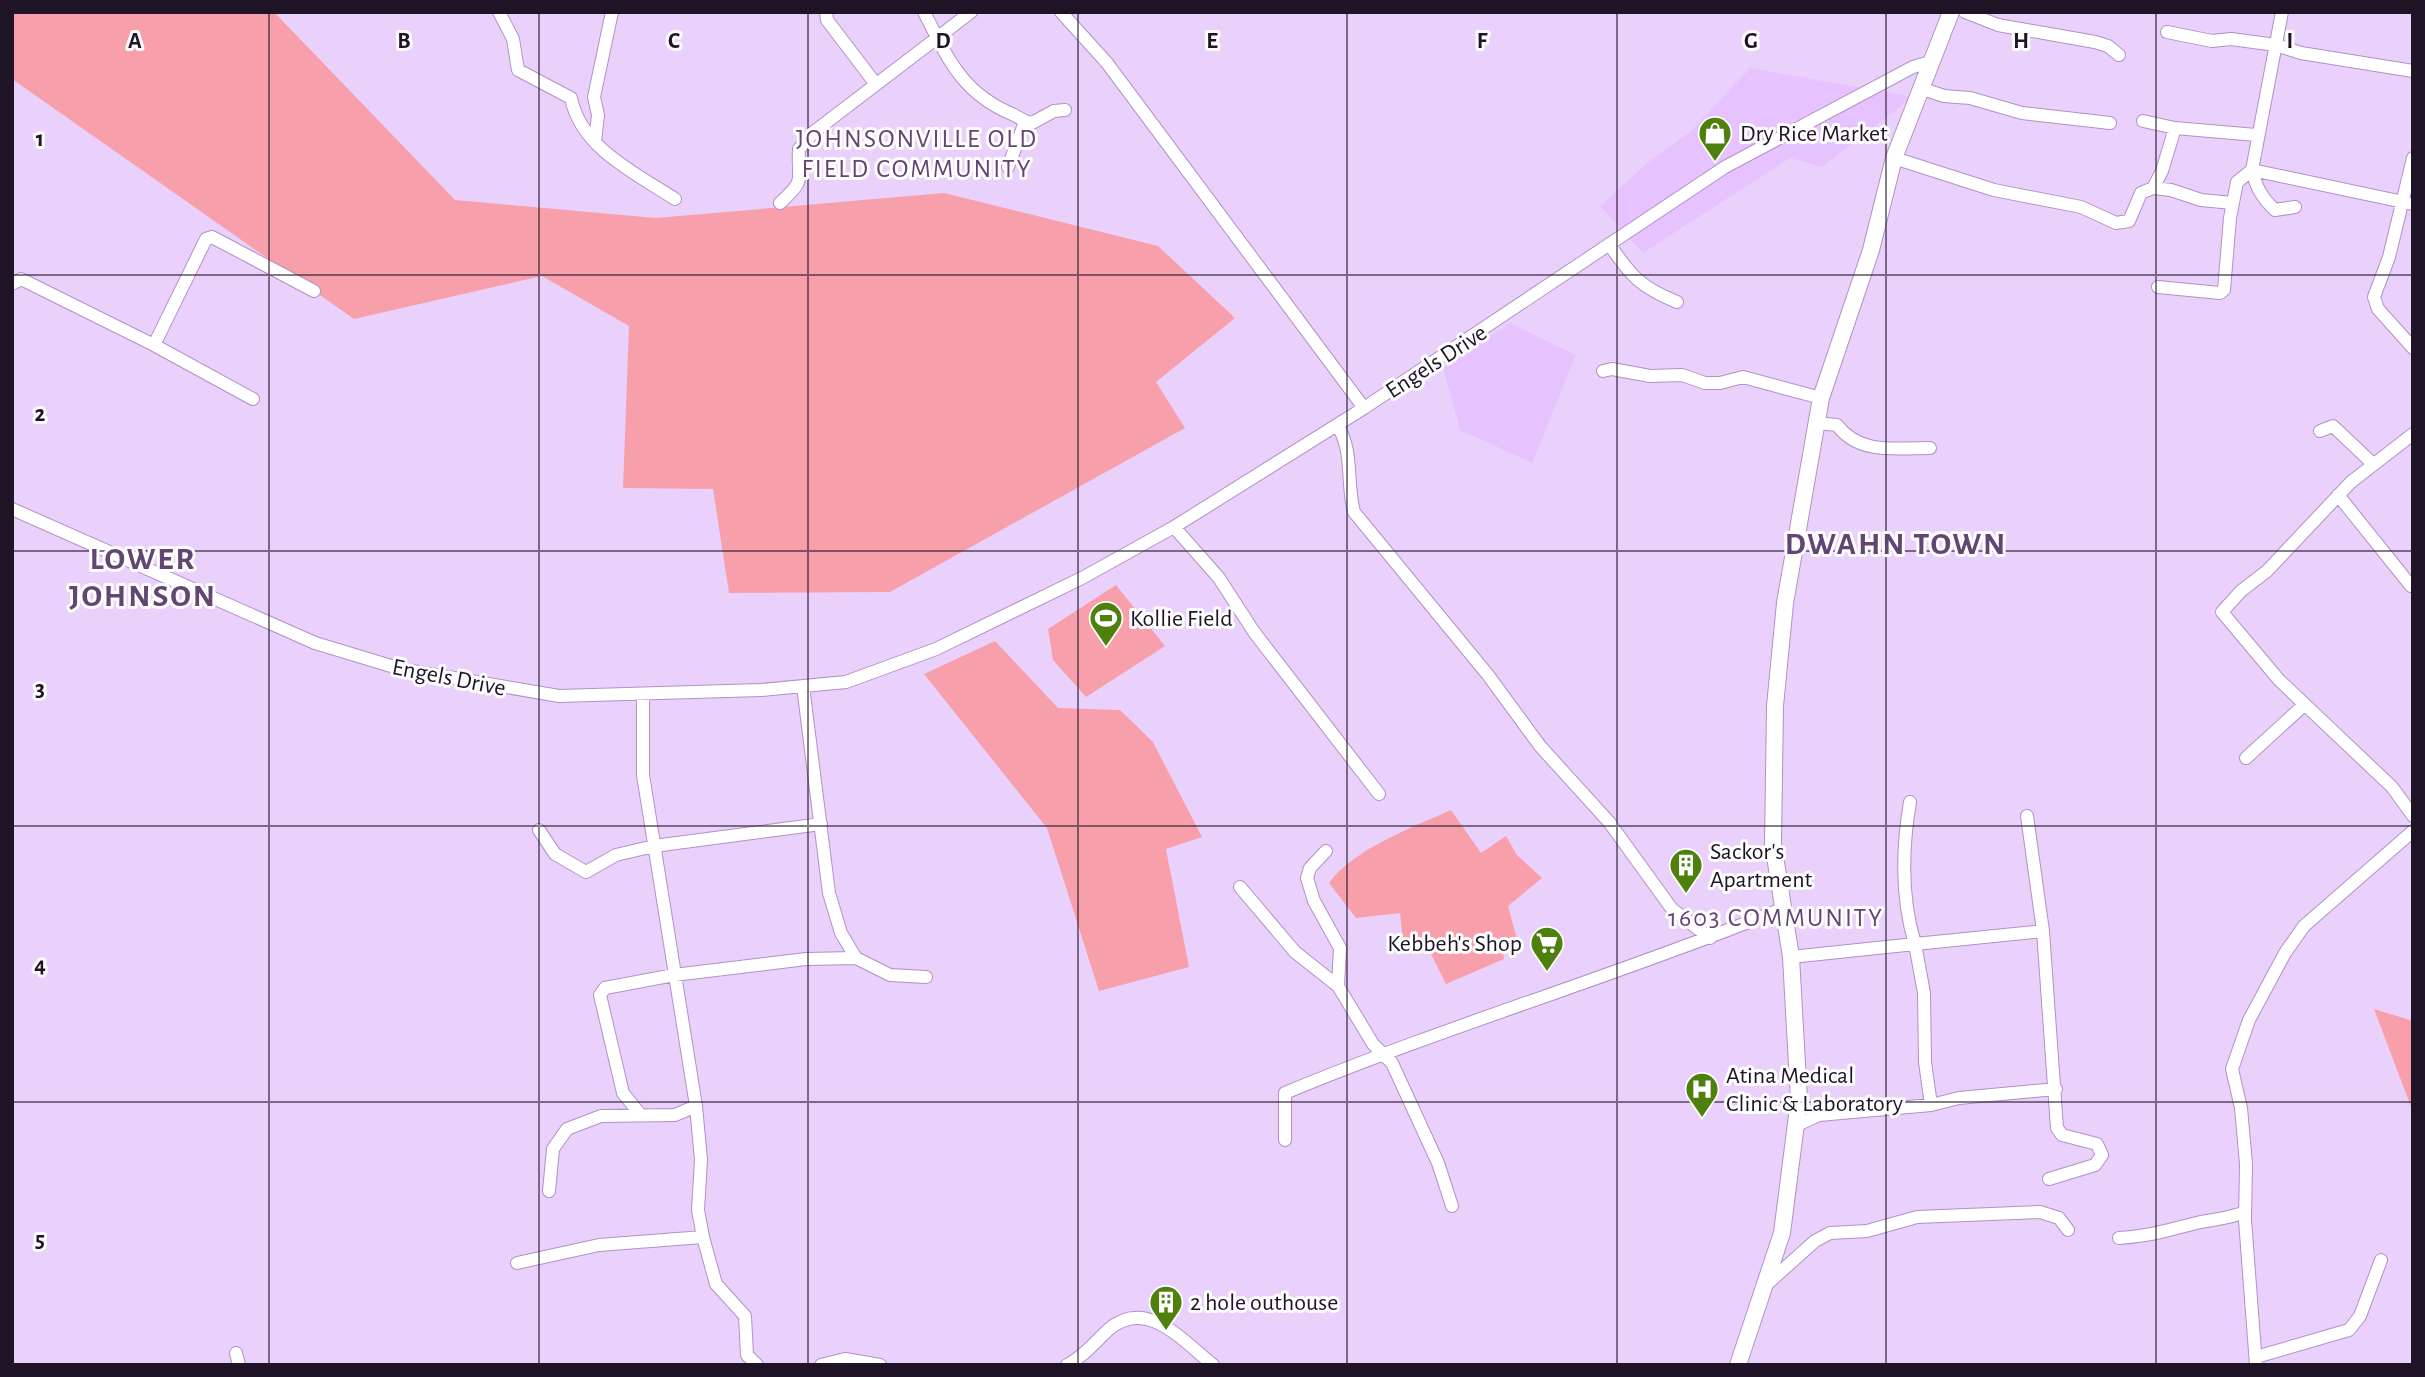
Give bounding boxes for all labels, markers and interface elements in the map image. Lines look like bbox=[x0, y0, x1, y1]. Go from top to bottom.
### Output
text: A bbox=[128, 30, 142, 53]
text: B bbox=[397, 30, 411, 53]
text: C bbox=[668, 30, 680, 53]
text: D bbox=[935, 30, 951, 53]
text: E bbox=[1206, 30, 1218, 53]
text: F bbox=[1477, 30, 1488, 53]
text: G bbox=[1744, 30, 1758, 53]
text: H bbox=[2013, 30, 2029, 53]
text: I bbox=[2287, 30, 2293, 53]
shop icon: Dry Rice Market bbox=[1696, 114, 1734, 163]
place label: Dry Rice Market bbox=[1740, 122, 1888, 146]
district label: JOHNSONVILLE OLD FIELD COMMUNITY bbox=[796, 126, 1038, 182]
text: 1 bbox=[36, 128, 44, 151]
street label: Engels Drive bbox=[1382, 320, 1491, 403]
text: 2 bbox=[35, 403, 46, 426]
district label: DWAHN TOWN bbox=[1785, 528, 2007, 560]
district label: LOWER JOHNSON bbox=[69, 543, 217, 612]
sports icon: Kollie Field bbox=[1087, 599, 1125, 648]
place label: Kollie Field bbox=[1130, 607, 1233, 631]
street label: Engels Drive bbox=[390, 655, 508, 701]
text: 3 bbox=[35, 678, 45, 701]
place label: Sackor's Apartment bbox=[1710, 840, 1813, 892]
building icon: Sackor's Apartment bbox=[1667, 846, 1705, 895]
district label: 1603 COMMUNITY bbox=[1668, 905, 1884, 931]
supermarket icon: Kebbeh's Shop bbox=[1528, 924, 1566, 973]
place label: Kebbeh's Shop bbox=[1387, 932, 1522, 956]
text: 4 bbox=[34, 954, 46, 977]
place label: Atina Medical Clinic & Laboratory bbox=[1726, 1064, 1903, 1116]
hospital icon: Atina Medical Clinic & Laboratory bbox=[1683, 1070, 1721, 1119]
text: 5 bbox=[35, 1229, 45, 1252]
building icon: 2 hole outhouse bbox=[1147, 1283, 1185, 1332]
place label: 2 hole outhouse bbox=[1190, 1291, 1338, 1315]

